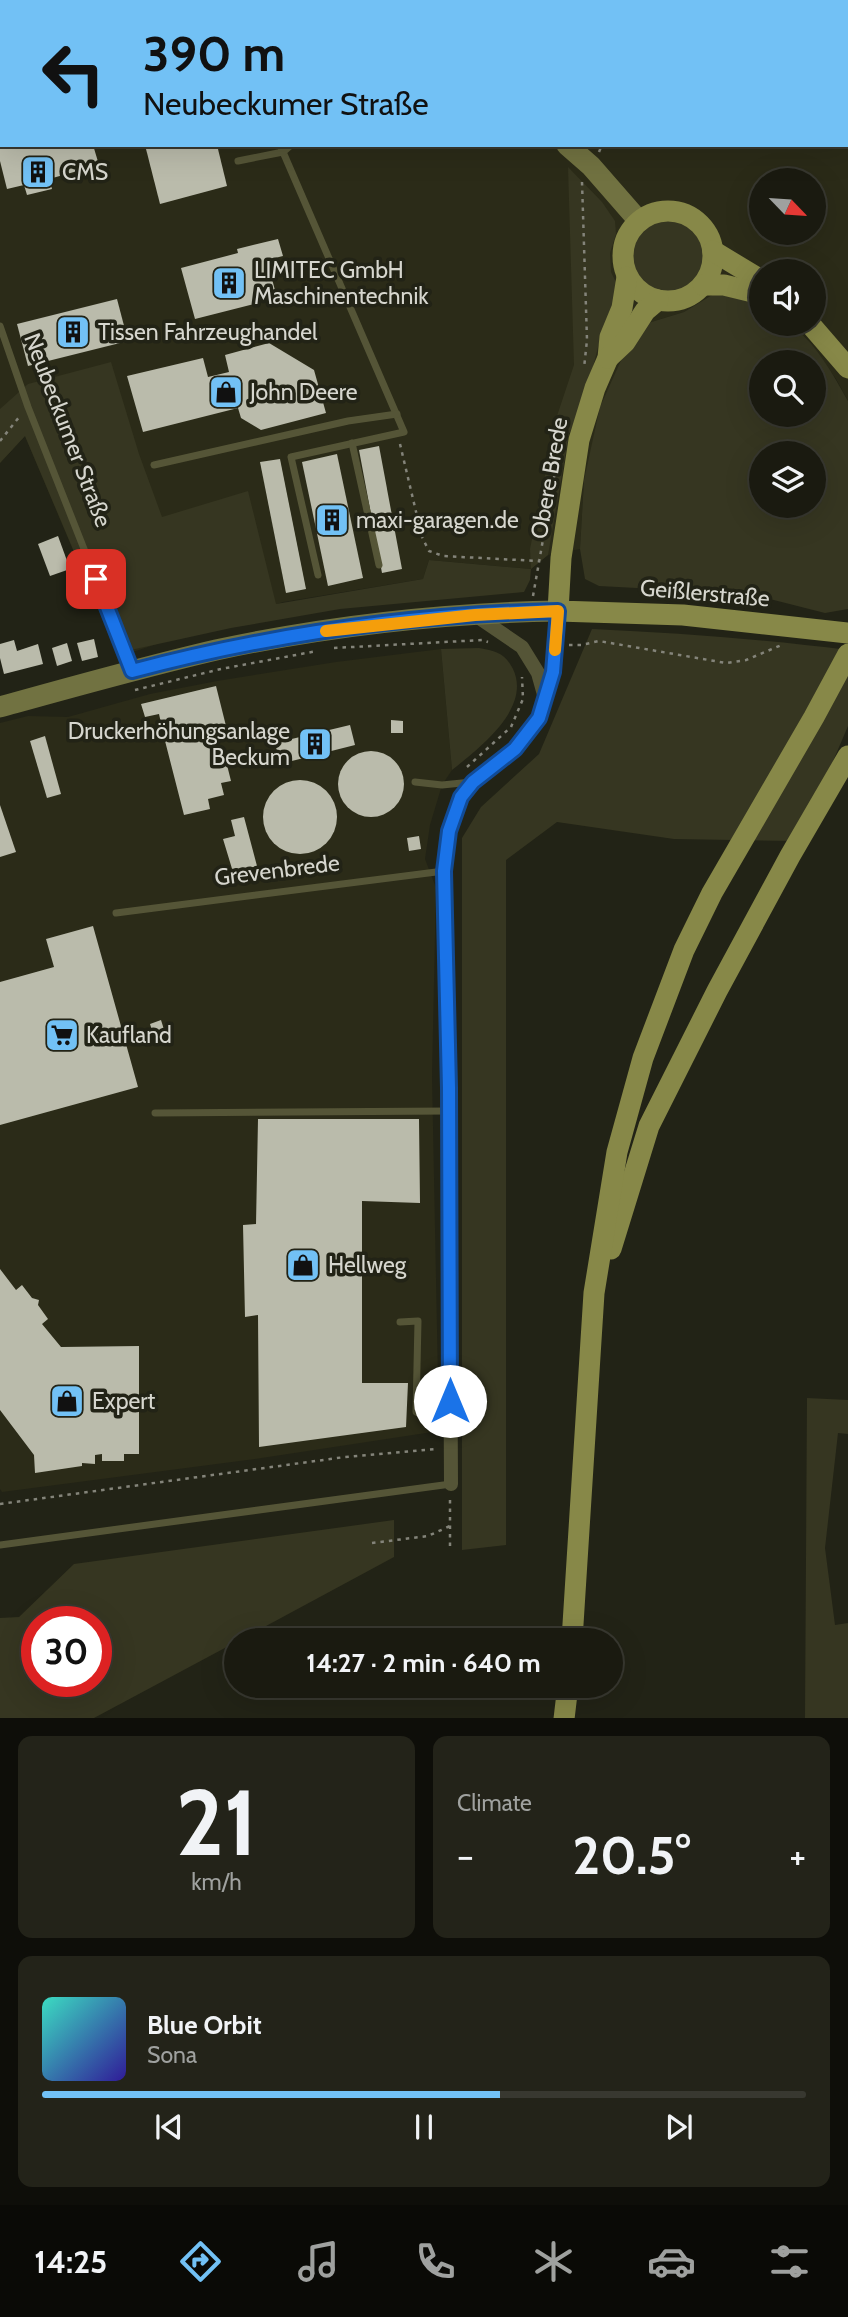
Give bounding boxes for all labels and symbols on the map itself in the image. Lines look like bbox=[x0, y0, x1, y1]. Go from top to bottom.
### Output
building icon: CMS bbox=[19, 153, 57, 191]
place label: CMS bbox=[62, 158, 108, 186]
north arrow bbox=[749, 168, 826, 245]
place label: LIMITEC GmbH Maschinentechnik bbox=[254, 256, 429, 310]
building icon: LIMITEC GmbH Maschinentechnik bbox=[210, 264, 248, 302]
building icon: Tissen Fahrzeughandel bbox=[54, 313, 92, 351]
place label: Tissen Fahrzeughandel bbox=[98, 318, 318, 346]
street label: Neubeckumer Straße bbox=[18, 329, 118, 531]
shop icon: John Deere bbox=[207, 373, 245, 411]
place label: John Deere bbox=[249, 378, 358, 406]
street label: Obere Brede bbox=[525, 415, 573, 541]
building icon: maxi-garagen.de bbox=[313, 501, 351, 539]
place label: maxi-garagen.de bbox=[356, 506, 519, 534]
pin bbox=[66, 549, 126, 609]
street label: Geißlerstraße bbox=[639, 573, 771, 613]
place label: Druckerhöhungsanlage Beckum bbox=[68, 717, 290, 771]
building icon: Druckerhöhungsanlage Beckum bbox=[296, 725, 334, 763]
street label: Grevenbrede bbox=[213, 848, 341, 892]
supermarket icon: Kaufland bbox=[43, 1016, 81, 1054]
place label: Kaufland bbox=[86, 1021, 172, 1049]
shop icon: Hellweg bbox=[284, 1246, 322, 1284]
place label: Hellweg bbox=[328, 1251, 407, 1279]
position arrow bbox=[413, 1364, 487, 1438]
shop icon: Expert bbox=[48, 1382, 86, 1420]
place label: Expert bbox=[92, 1387, 155, 1415]
speed limit sign: 30 bbox=[21, 1606, 112, 1697]

